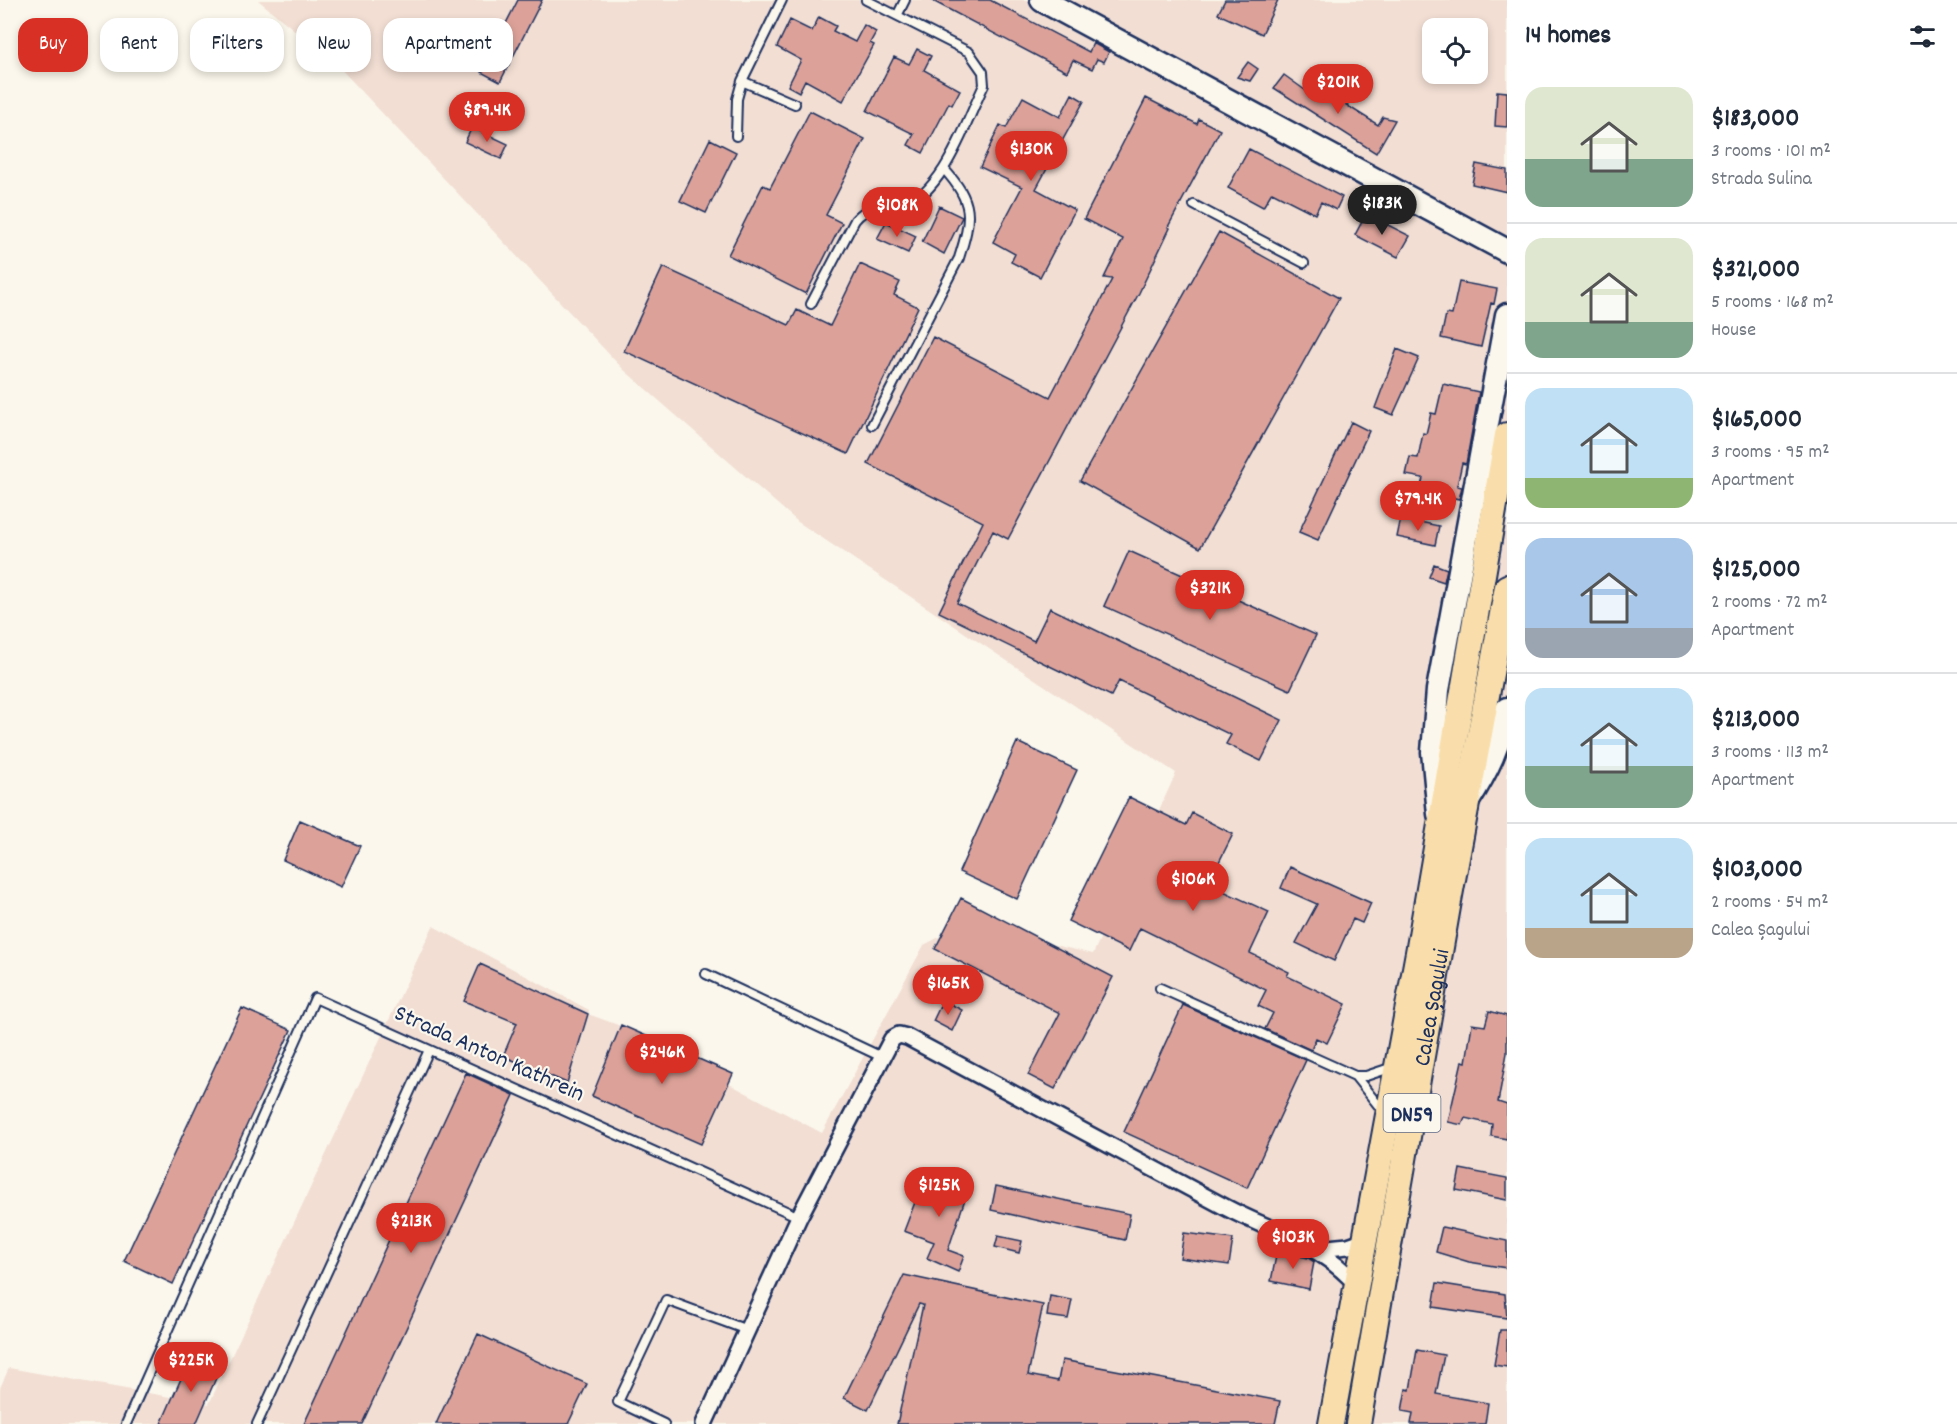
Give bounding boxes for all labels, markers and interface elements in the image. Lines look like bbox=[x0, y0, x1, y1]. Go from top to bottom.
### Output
chip: Buy bbox=[18, 18, 88, 72]
chip: Rent bbox=[100, 18, 178, 72]
chip: Filters bbox=[190, 18, 284, 72]
chip: New bbox=[296, 18, 371, 72]
chip: Apartment bbox=[383, 18, 513, 72]
map controls bbox=[1422, 18, 1488, 84]
button: locate bbox=[1422, 18, 1488, 84]
text: 14 homes bbox=[1525, 18, 1611, 55]
icon: filters bbox=[1906, 20, 1939, 53]
pin: $201K bbox=[1296, 64, 1380, 115]
text: $201K bbox=[1316, 69, 1360, 97]
pin: $89.4K bbox=[438, 92, 536, 143]
text: $89.4K bbox=[463, 97, 511, 125]
text: $183,000 bbox=[1711, 101, 1799, 138]
icon: home bbox=[1573, 111, 1645, 183]
pin: $130K bbox=[989, 131, 1073, 182]
text: $130K bbox=[1009, 136, 1053, 164]
text: 3 rooms · 101 m² bbox=[1711, 138, 1831, 166]
text: Strada Sulina bbox=[1711, 166, 1812, 194]
pin: $183K bbox=[1340, 185, 1424, 236]
pin: $108K bbox=[855, 187, 939, 238]
text: $183K bbox=[1362, 190, 1402, 218]
text: $108K bbox=[876, 192, 918, 220]
text: $321,000 bbox=[1711, 252, 1800, 289]
icon: home bbox=[1573, 262, 1645, 334]
text: 5 rooms · 168 m² bbox=[1711, 289, 1834, 317]
text: House bbox=[1711, 317, 1756, 345]
text: $165,000 bbox=[1711, 402, 1802, 439]
icon: home bbox=[1573, 412, 1645, 484]
text: 3 rooms · 95 m² bbox=[1711, 439, 1830, 467]
text: Apartment bbox=[1711, 467, 1794, 495]
pin: $79.4K bbox=[1369, 481, 1467, 532]
text: $79.4K bbox=[1394, 486, 1442, 514]
text: $125,000 bbox=[1711, 552, 1801, 589]
icon: home bbox=[1573, 562, 1645, 634]
pin: $321K bbox=[1168, 570, 1252, 621]
text: $321K bbox=[1189, 575, 1231, 603]
text: 2 rooms · 72 m² bbox=[1711, 589, 1827, 617]
text: Apartment bbox=[1711, 617, 1794, 645]
text: $213,000 bbox=[1711, 702, 1800, 739]
icon: home bbox=[1573, 712, 1645, 784]
text: 3 rooms · 113 m² bbox=[1711, 739, 1829, 767]
text: Apartment bbox=[1711, 767, 1794, 795]
text: $103,000 bbox=[1711, 852, 1803, 889]
pin: $106K bbox=[1151, 861, 1235, 912]
icon: home bbox=[1573, 862, 1645, 934]
text: $106K bbox=[1171, 866, 1215, 894]
text: 2 rooms · 54 m² bbox=[1711, 889, 1829, 917]
text: Calea Șagului bbox=[1711, 917, 1810, 945]
street label: Calea Șagului bbox=[1407, 946, 1460, 1069]
pin: $165K bbox=[906, 965, 990, 1016]
text: $165K bbox=[927, 970, 969, 998]
street label: Strada Anton Kathrein bbox=[388, 998, 589, 1112]
pin: $246K bbox=[620, 1034, 704, 1085]
text: $246K bbox=[639, 1039, 685, 1067]
road number: DN59 bbox=[1384, 1094, 1440, 1132]
pin: $125K bbox=[897, 1167, 981, 1218]
text: $125K bbox=[918, 1172, 960, 1200]
pin: $213K bbox=[369, 1203, 453, 1254]
text: $213K bbox=[390, 1208, 432, 1236]
pin: $103K bbox=[1251, 1219, 1335, 1270]
text: $103K bbox=[1271, 1224, 1315, 1252]
pin: $225K bbox=[149, 1342, 233, 1393]
text: $225K bbox=[168, 1347, 214, 1375]

